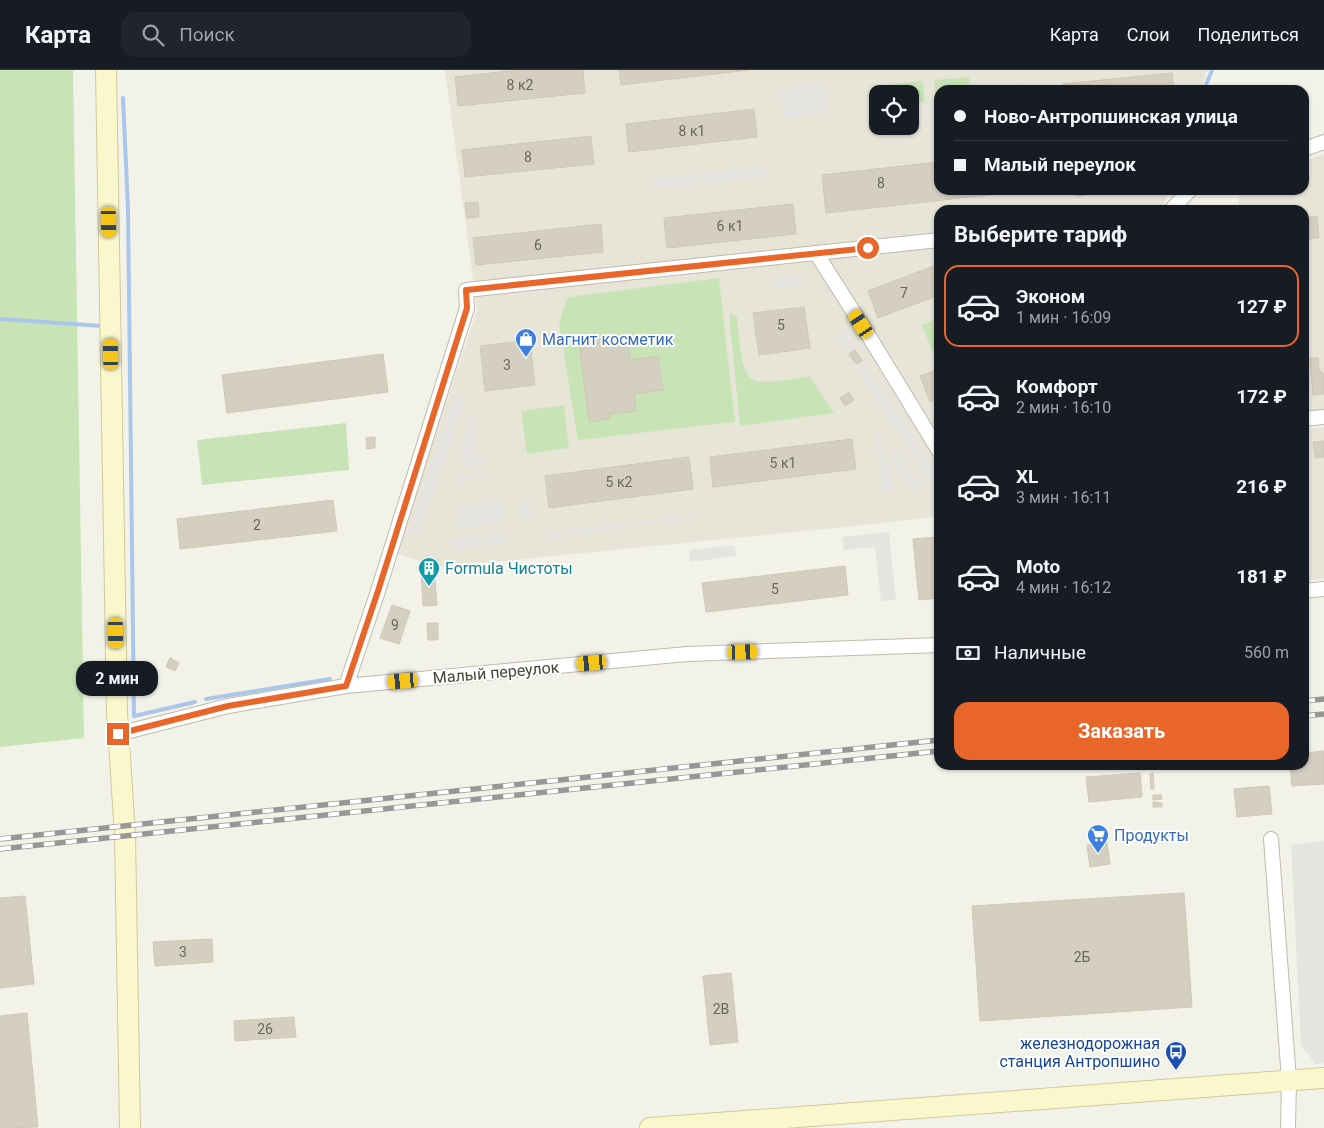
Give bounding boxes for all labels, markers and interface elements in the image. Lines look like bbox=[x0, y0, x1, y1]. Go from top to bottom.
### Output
search box bbox=[121, 12, 471, 57]
text: Карта bbox=[25, 21, 91, 49]
icon: search bbox=[139, 21, 167, 49]
text: Поиск bbox=[179, 23, 235, 46]
text: Карта bbox=[1050, 24, 1099, 45]
text: Слои bbox=[1127, 24, 1170, 45]
text: Поделиться bbox=[1198, 24, 1299, 45]
house number: 8 к2 bbox=[507, 77, 534, 93]
map controls bbox=[869, 85, 919, 135]
button: locate bbox=[869, 85, 919, 135]
text: Ново-Антропшинская улица bbox=[984, 105, 1238, 128]
house number: 8 к1 bbox=[679, 123, 705, 139]
house number: 8 bbox=[524, 149, 532, 165]
text: Малый переулок bbox=[984, 153, 1136, 176]
house number: 8 bbox=[877, 175, 885, 191]
car bbox=[101, 207, 116, 237]
house number: 6 к1 bbox=[717, 218, 743, 234]
text: Выберите тариф bbox=[954, 222, 1127, 247]
house number: 6 bbox=[534, 237, 542, 253]
route start bbox=[857, 237, 879, 259]
icon: car bbox=[956, 284, 1001, 329]
house number: 7 bbox=[900, 285, 908, 301]
text: Эконом bbox=[1016, 285, 1085, 308]
text: 127 ₽ bbox=[1236, 295, 1287, 318]
car bbox=[846, 307, 875, 341]
text: 1 мин · 16:09 bbox=[1016, 308, 1111, 327]
house number: 5 bbox=[777, 317, 785, 333]
shop icon: Магнит косметик bbox=[514, 327, 538, 358]
place label: Магнит косметик bbox=[542, 330, 674, 349]
car bbox=[103, 339, 118, 369]
house number: 3 bbox=[503, 357, 511, 373]
icon: car bbox=[956, 374, 1001, 419]
text: Комфорт bbox=[1016, 375, 1098, 398]
text: 172 ₽ bbox=[1236, 385, 1287, 408]
text: 2 мин · 16:10 bbox=[1016, 398, 1111, 417]
house number: 5 к1 bbox=[770, 455, 796, 471]
icon: car bbox=[956, 464, 1001, 509]
text: XL bbox=[1016, 465, 1038, 488]
house number: 5 к2 bbox=[606, 474, 633, 490]
text: 216 ₽ bbox=[1236, 475, 1287, 498]
text: 3 мин · 16:11 bbox=[1016, 488, 1111, 507]
house number: 2 bbox=[253, 517, 261, 533]
icon: car bbox=[956, 554, 1001, 599]
text: Moto bbox=[1016, 555, 1060, 578]
building icon: Formula Чистоты bbox=[417, 556, 441, 587]
place label: Formula Чистоты bbox=[445, 559, 573, 578]
text: 181 ₽ bbox=[1236, 565, 1287, 588]
text: 4 мин · 16:12 bbox=[1016, 578, 1111, 597]
house number: 5 bbox=[771, 581, 779, 597]
house number: 9 bbox=[391, 617, 399, 633]
car bbox=[108, 618, 123, 648]
icon: cash bbox=[954, 639, 982, 667]
text: Наличные bbox=[994, 641, 1086, 664]
text: 560 m bbox=[1244, 643, 1289, 662]
car bbox=[727, 644, 758, 660]
car bbox=[576, 654, 607, 672]
street label: Малый переулок bbox=[432, 657, 560, 687]
callout: 2 мин bbox=[77, 662, 159, 696]
text: 2 мин bbox=[95, 669, 139, 688]
car bbox=[387, 672, 418, 690]
button: Заказать bbox=[954, 702, 1289, 760]
route end bbox=[107, 723, 129, 745]
supermarket icon: Продукты bbox=[1086, 823, 1110, 854]
place label: Продукты bbox=[1114, 826, 1189, 845]
house number: 3 bbox=[179, 944, 187, 960]
house number: 2Б bbox=[1074, 949, 1091, 965]
house number: 2В bbox=[713, 1001, 729, 1017]
house number: 26 bbox=[257, 1021, 273, 1037]
place label: железнодорожная станция Антропшино bbox=[999, 1034, 1160, 1071]
bus stop icon: железнодорожная станция Антропшино bbox=[1164, 1040, 1188, 1071]

